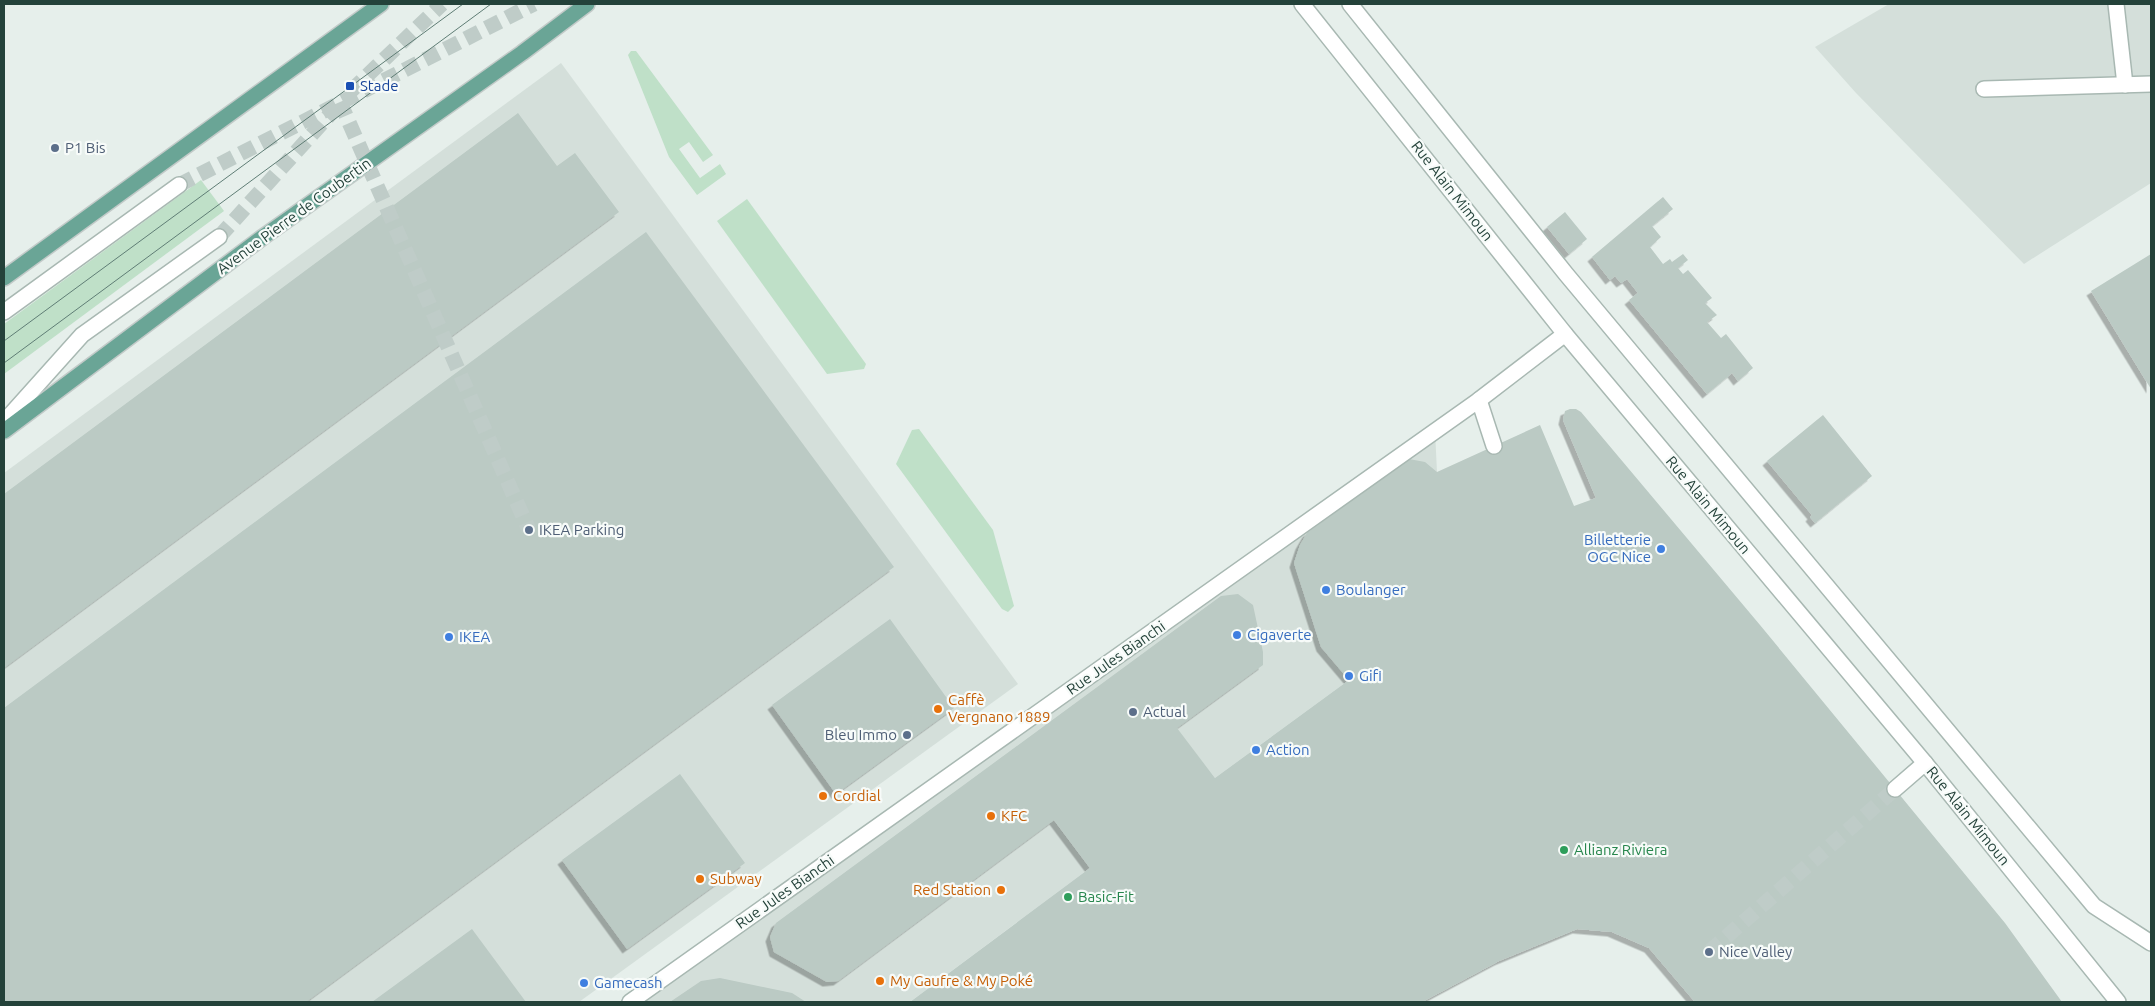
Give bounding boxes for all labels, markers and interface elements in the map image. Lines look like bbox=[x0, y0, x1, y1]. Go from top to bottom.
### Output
place label: Stade bbox=[360, 77, 399, 94]
marker: Stade bbox=[344, 80, 356, 92]
street label: Rue Alain Mimoun bbox=[1408, 137, 1497, 244]
place label: P1 Bis bbox=[65, 139, 106, 156]
marker: P1 Bis bbox=[49, 142, 61, 154]
street label: Avenue Pierre de Coubertin bbox=[214, 154, 374, 277]
street label: Rue Alain Mimoun bbox=[1663, 452, 1754, 557]
place label: IKEA Parking bbox=[539, 521, 624, 538]
marker: IKEA Parking bbox=[523, 524, 535, 536]
place label: Billetterie OGC Nice bbox=[1584, 531, 1651, 565]
marker: Billetterie OGC Nice bbox=[1655, 543, 1667, 555]
place label: Boulanger bbox=[1336, 581, 1406, 598]
marker: Boulanger bbox=[1320, 584, 1332, 596]
street label: Rue Jules Bianchi bbox=[1063, 617, 1168, 698]
place label: Cigaverte bbox=[1247, 626, 1312, 643]
place label: IKEA bbox=[459, 628, 491, 645]
marker: Cigaverte bbox=[1231, 629, 1243, 641]
marker: IKEA bbox=[443, 631, 455, 643]
place label: Gifi bbox=[1359, 667, 1382, 684]
marker: Gifi bbox=[1343, 670, 1355, 682]
place label: Caffè Vergnano 1889 bbox=[948, 691, 1050, 725]
marker: Caffè Vergnano 1889 bbox=[932, 703, 944, 715]
place label: Actual bbox=[1143, 703, 1186, 720]
marker: Actual bbox=[1127, 706, 1139, 718]
place label: Bleu Immo bbox=[825, 726, 897, 743]
marker: Bleu Immo bbox=[901, 729, 913, 741]
place label: Action bbox=[1266, 741, 1310, 758]
marker: Action bbox=[1250, 744, 1262, 756]
street label: Rue Alain Mimoun bbox=[1923, 763, 2013, 869]
place label: Cordial bbox=[833, 787, 881, 804]
marker: Cordial bbox=[817, 790, 829, 802]
place label: KFC bbox=[1001, 807, 1027, 824]
marker: KFC bbox=[985, 810, 997, 822]
place label: Allianz Riviera bbox=[1574, 841, 1667, 858]
marker: Allianz Riviera bbox=[1558, 844, 1570, 856]
street label: Rue Jules Bianchi bbox=[732, 851, 837, 932]
place label: Subway bbox=[710, 870, 762, 887]
marker: Subway bbox=[694, 873, 706, 885]
place label: Red Station bbox=[913, 881, 991, 898]
marker: Red Station bbox=[995, 884, 1007, 896]
place label: Basic-Fit bbox=[1078, 888, 1134, 905]
marker: Basic-Fit bbox=[1062, 891, 1074, 903]
place label: Nice Valley bbox=[1719, 943, 1792, 960]
marker: Nice Valley bbox=[1703, 946, 1715, 958]
place label: My Gaufre & My Poké bbox=[890, 972, 1033, 989]
place label: Gamecash bbox=[594, 974, 663, 991]
marker: My Gaufre & My Poké bbox=[874, 975, 886, 987]
marker: Gamecash bbox=[578, 977, 590, 989]

